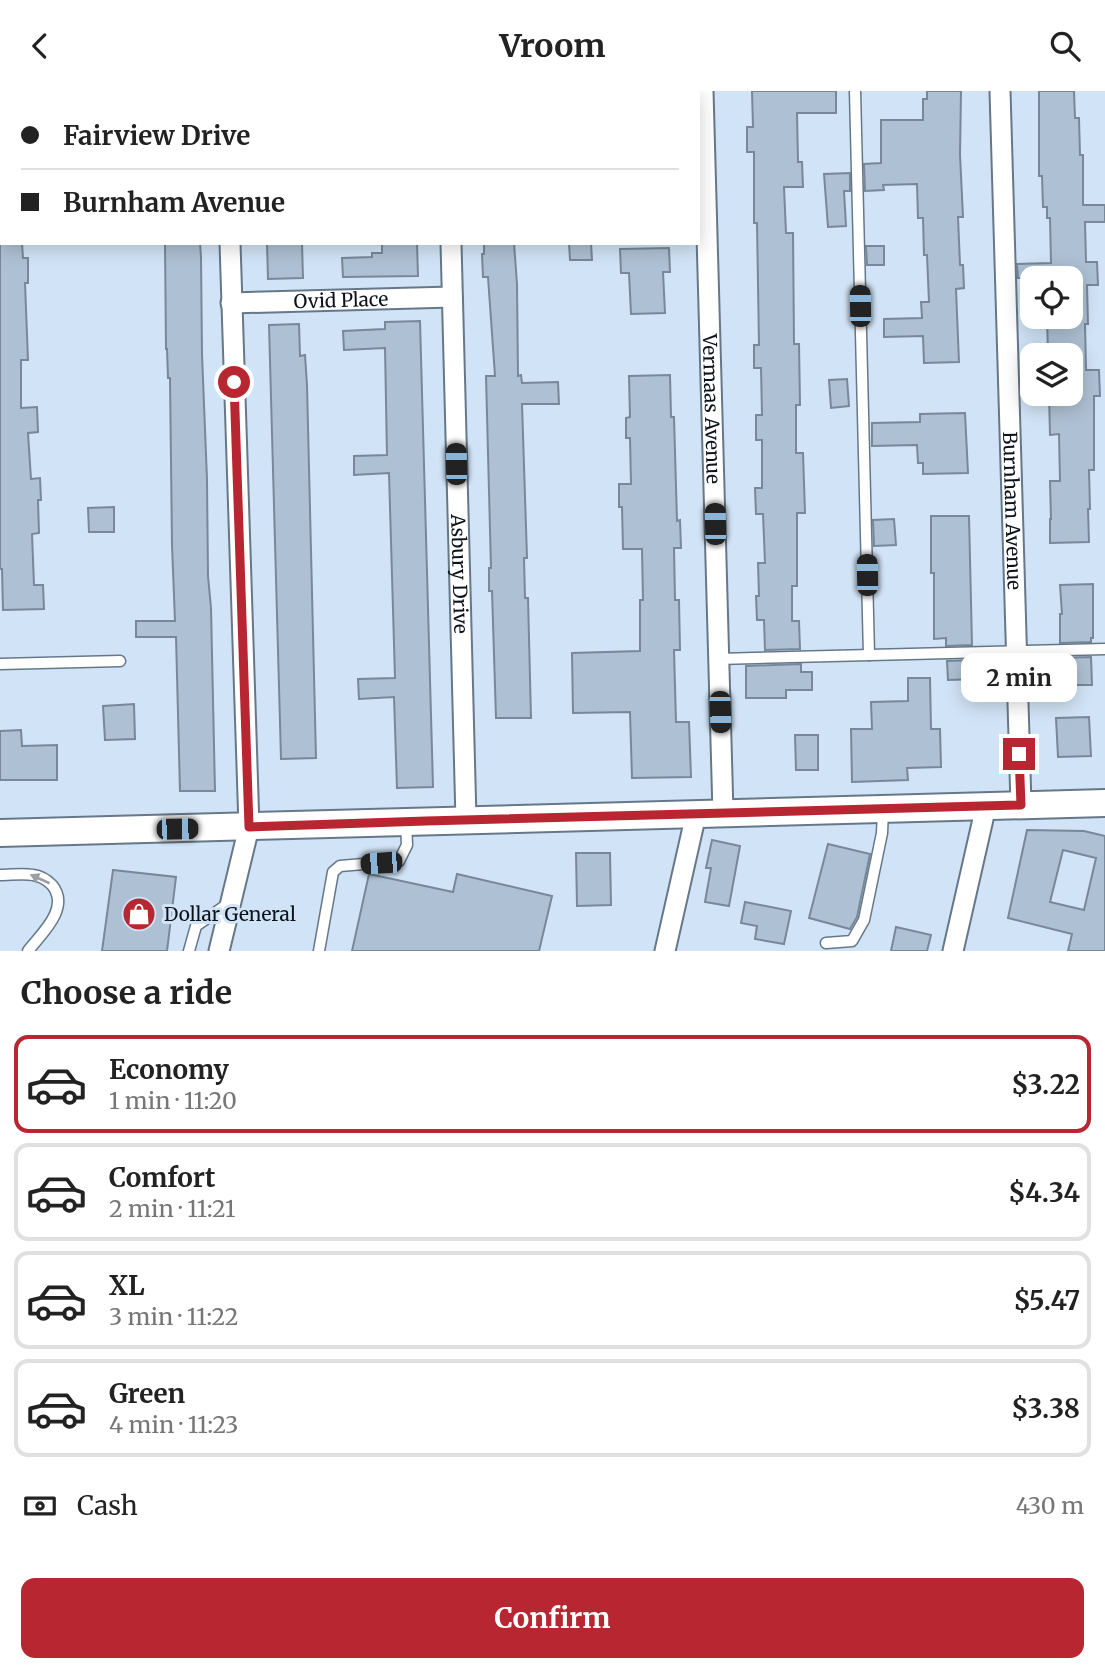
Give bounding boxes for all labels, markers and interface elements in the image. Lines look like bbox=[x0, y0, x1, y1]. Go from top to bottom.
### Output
text: Vroom bbox=[499, 26, 606, 66]
icon: back bbox=[21, 27, 59, 65]
icon: search bbox=[1046, 27, 1084, 65]
text: Fairview Drive bbox=[63, 119, 250, 152]
text: Burnham Avenue bbox=[63, 186, 285, 219]
map controls bbox=[1020, 266, 1083, 406]
button: locate bbox=[1020, 266, 1083, 329]
car bbox=[850, 285, 871, 327]
street label: Ovid Place bbox=[293, 287, 389, 313]
street label: Vermaas Avenue bbox=[698, 333, 726, 484]
button: layers bbox=[1020, 343, 1083, 406]
route start bbox=[218, 366, 250, 398]
street label: Burnham Avenue bbox=[998, 431, 1027, 590]
car bbox=[446, 443, 467, 485]
car bbox=[705, 503, 726, 545]
street label: Asbury Drive bbox=[446, 513, 473, 634]
car bbox=[857, 554, 878, 596]
callout: 2 min bbox=[961, 653, 1077, 701]
text: 2 min bbox=[986, 663, 1052, 692]
car bbox=[709, 691, 732, 733]
route end bbox=[1003, 738, 1035, 770]
car bbox=[156, 818, 199, 840]
car bbox=[360, 851, 403, 875]
one-way arrow bbox=[30, 874, 51, 885]
shop icon: Dollar General bbox=[120, 895, 158, 933]
place label: Dollar General bbox=[164, 902, 296, 926]
text: Choose a ride bbox=[21, 973, 232, 1013]
icon: car bbox=[25, 1053, 88, 1116]
text: Economy bbox=[109, 1053, 229, 1086]
text: $3.22 bbox=[1011, 1068, 1080, 1101]
text: 1 min · 11:20 bbox=[109, 1086, 237, 1115]
icon: car bbox=[25, 1161, 88, 1224]
text: Comfort bbox=[109, 1161, 215, 1194]
text: $4.34 bbox=[1008, 1176, 1080, 1209]
text: 2 min · 11:21 bbox=[109, 1194, 235, 1223]
icon: car bbox=[25, 1269, 88, 1332]
text: XL bbox=[109, 1269, 145, 1302]
text: $5.47 bbox=[1014, 1284, 1080, 1317]
text: 3 min · 11:22 bbox=[109, 1302, 238, 1331]
icon: car bbox=[25, 1377, 88, 1440]
text: Green bbox=[109, 1377, 185, 1410]
text: $3.38 bbox=[1011, 1392, 1080, 1425]
text: 4 min · 11:23 bbox=[109, 1410, 239, 1439]
icon: cash bbox=[21, 1487, 59, 1525]
text: Cash bbox=[77, 1489, 138, 1522]
text: 430 m bbox=[1016, 1491, 1084, 1520]
button: Confirm bbox=[21, 1578, 1084, 1658]

